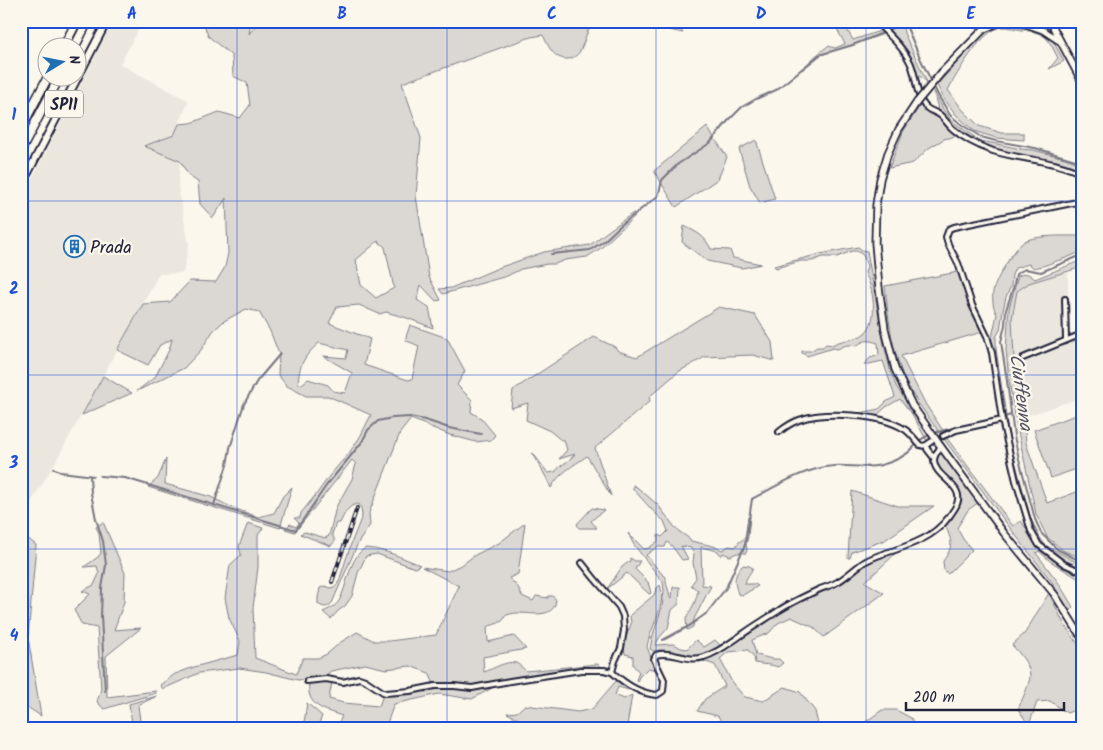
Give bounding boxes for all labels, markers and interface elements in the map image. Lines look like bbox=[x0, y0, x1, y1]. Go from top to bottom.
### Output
text: A bbox=[127, 2, 137, 27]
text: B bbox=[337, 2, 347, 27]
text: C bbox=[547, 2, 557, 27]
text: D bbox=[756, 2, 767, 27]
text: E bbox=[967, 2, 977, 27]
north arrow bbox=[38, 38, 88, 88]
text: N bbox=[62, 54, 85, 66]
road number: SP11 bbox=[45, 90, 83, 118]
text: 1 bbox=[12, 103, 17, 128]
place label: Prada bbox=[90, 234, 132, 263]
building icon: Prada bbox=[62, 235, 86, 259]
text: 2 bbox=[9, 277, 19, 302]
water label: Ciuffenna bbox=[1000, 352, 1040, 434]
text: 3 bbox=[9, 451, 19, 476]
text: 4 bbox=[10, 624, 19, 649]
scale bar bbox=[906, 680, 1063, 712]
text: 200 m bbox=[913, 686, 955, 710]

